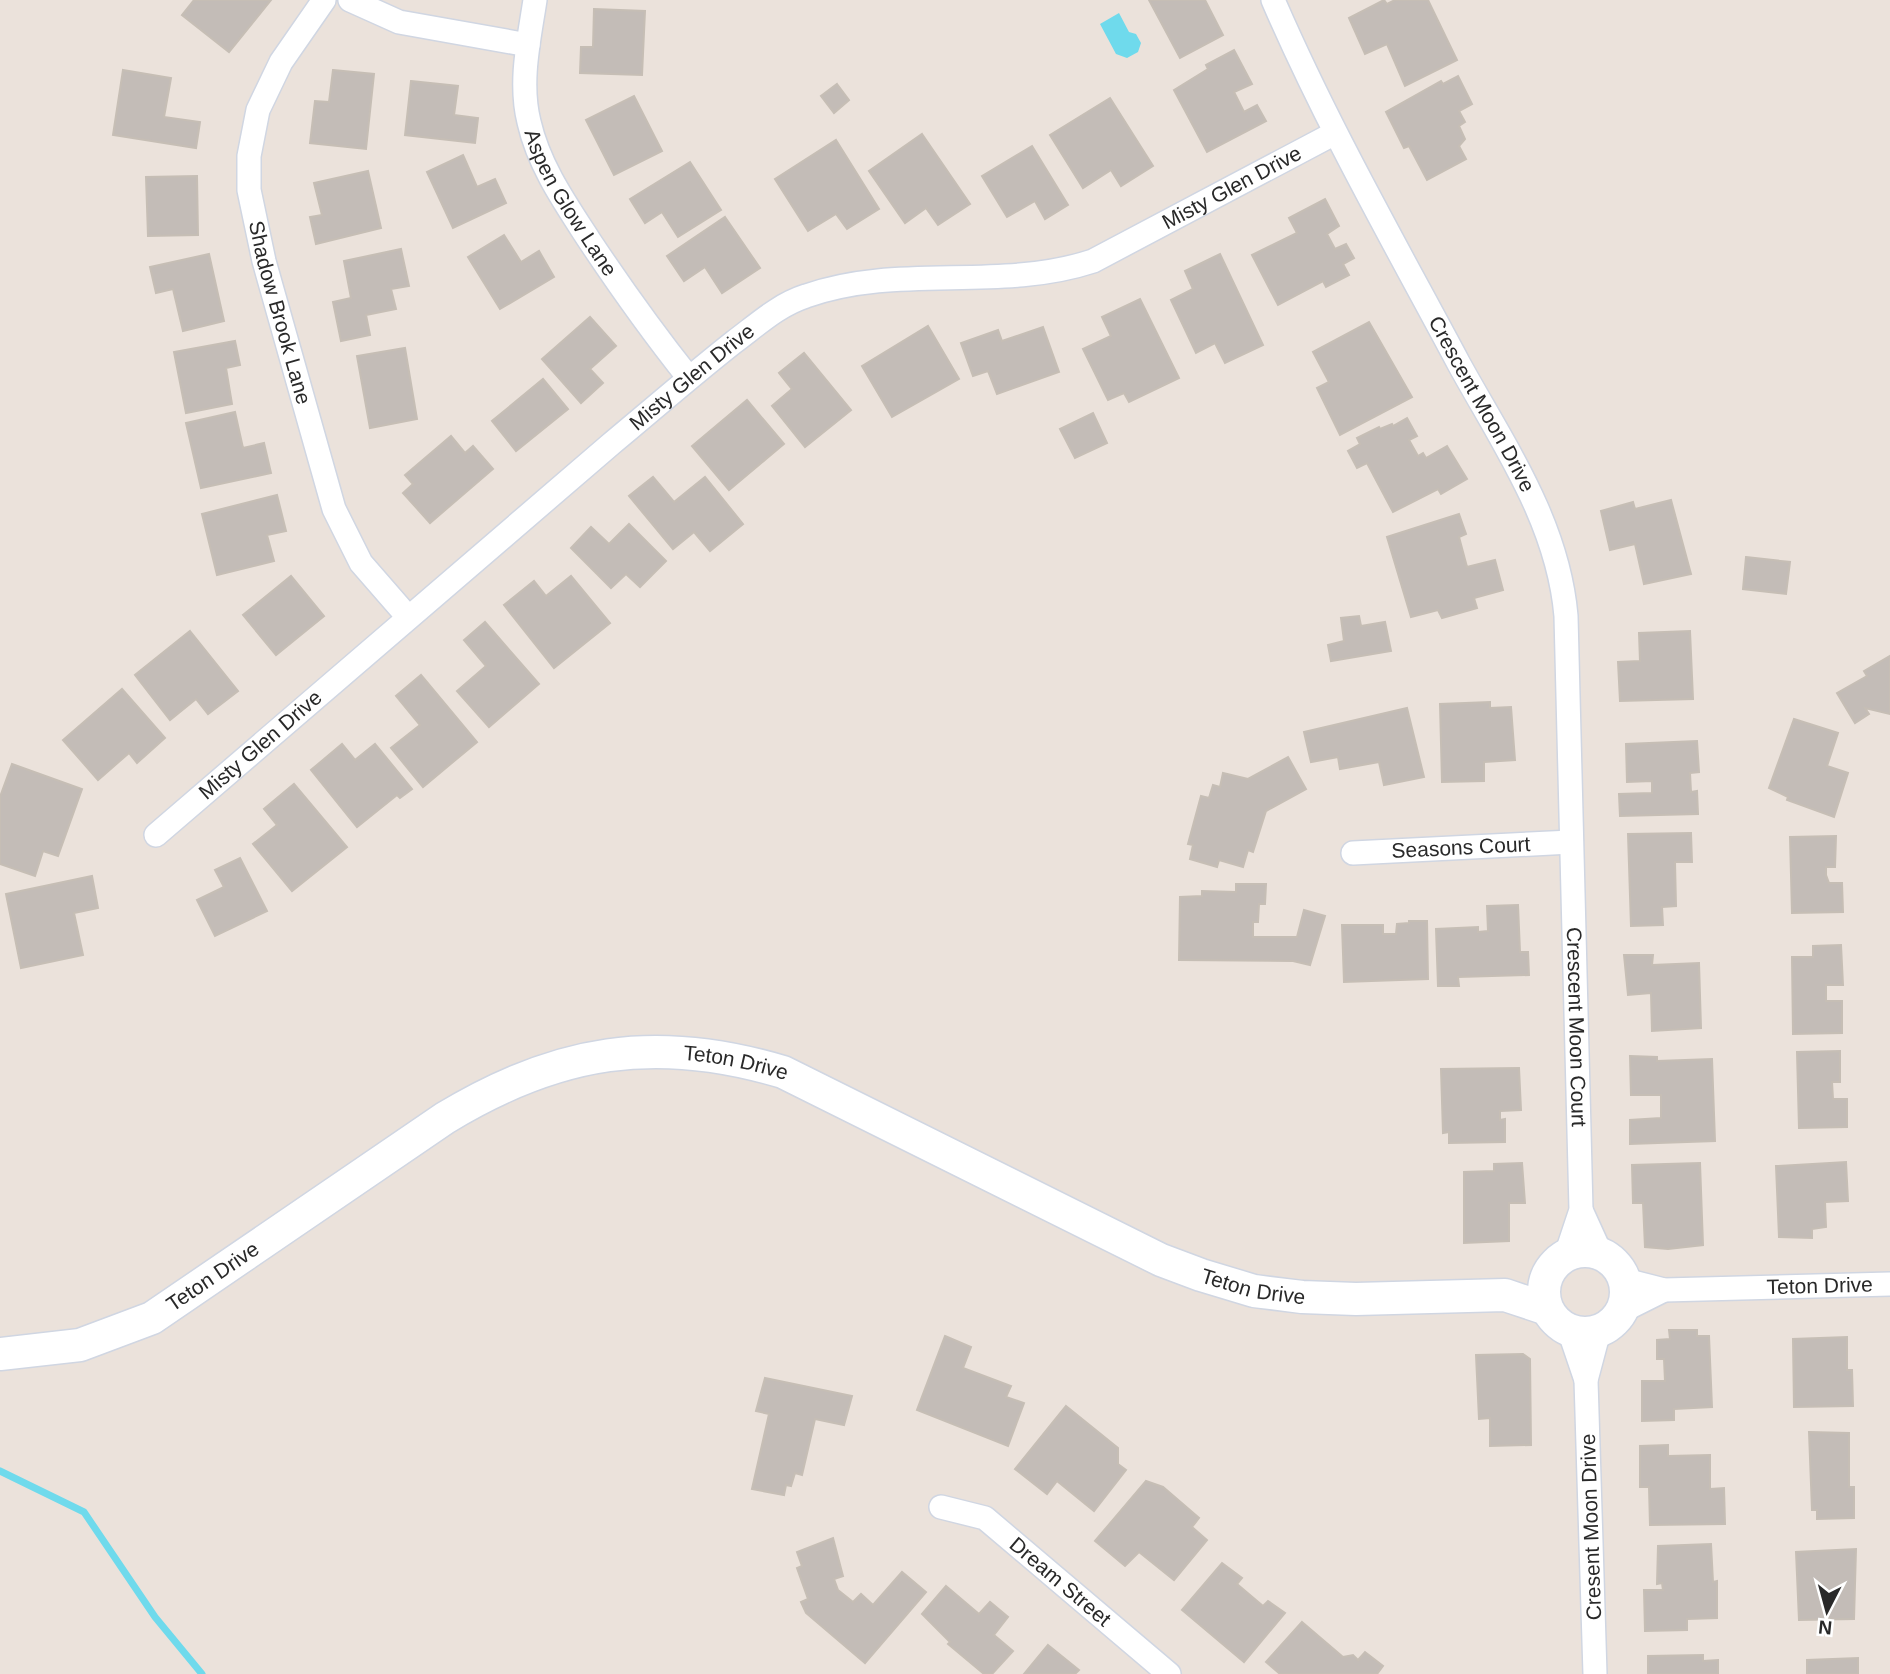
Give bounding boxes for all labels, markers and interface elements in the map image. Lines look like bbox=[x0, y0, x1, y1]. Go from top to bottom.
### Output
street label: Aspen Glow Lane bbox=[520, 126, 622, 280]
street label: Misty Glen Drive bbox=[1158, 141, 1305, 233]
street label: Shadow Brook Lane bbox=[245, 219, 316, 407]
street label: Crescent Moon Drive bbox=[1424, 312, 1540, 496]
street label: Misty Glen Drive bbox=[625, 319, 758, 434]
street label: Misty Glen Drive bbox=[194, 685, 326, 803]
street label: Seasons Court bbox=[1391, 832, 1531, 862]
street label: Crescent Moon Court bbox=[1563, 927, 1591, 1127]
street label: Teton Drive bbox=[683, 1041, 791, 1084]
street label: Teton Drive bbox=[162, 1237, 263, 1316]
street label: Teton Drive bbox=[1199, 1264, 1307, 1308]
street label: Teton Drive bbox=[1766, 1272, 1873, 1298]
street label: Cresent Moon Drive bbox=[1576, 1433, 1605, 1621]
street label: Dream Street bbox=[1005, 1532, 1116, 1631]
north arrow bbox=[1792, 1576, 1862, 1646]
text: N bbox=[1817, 1616, 1833, 1639]

